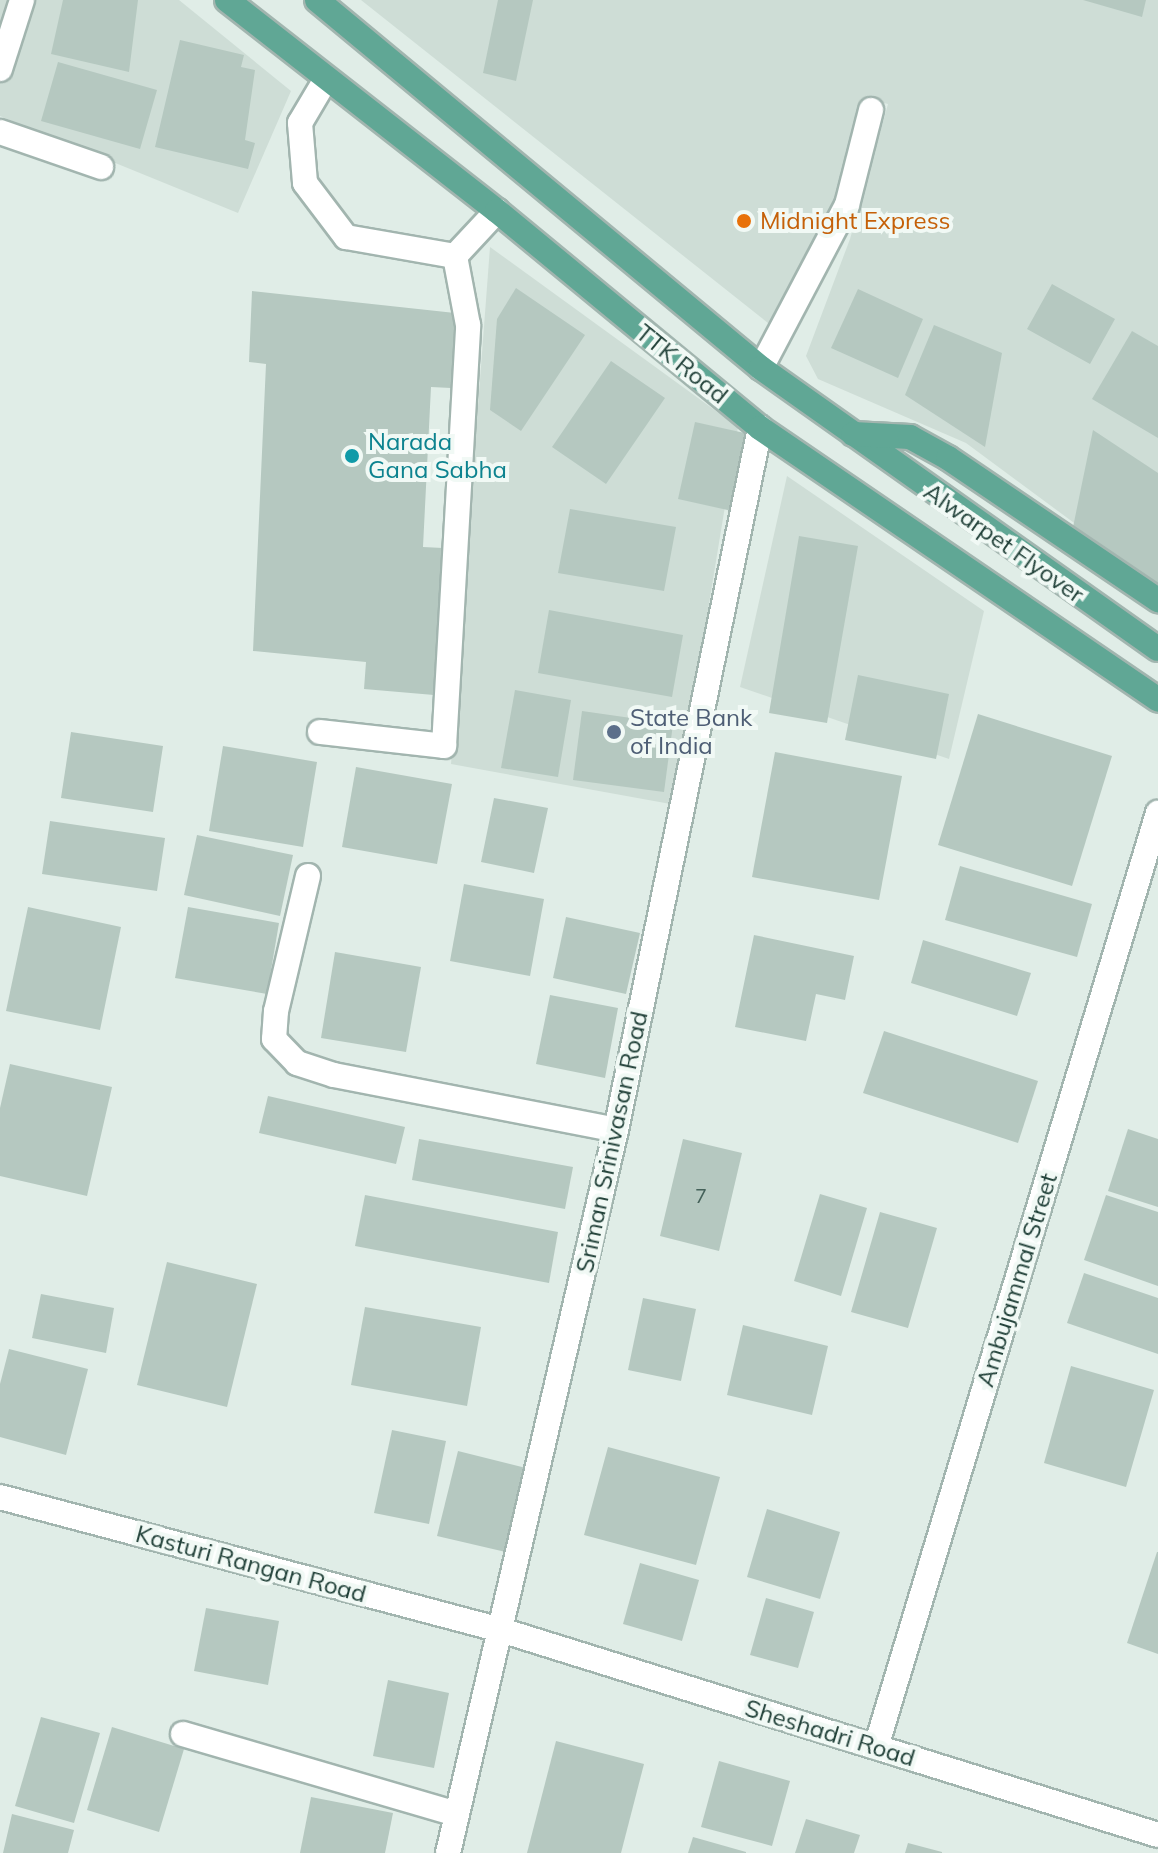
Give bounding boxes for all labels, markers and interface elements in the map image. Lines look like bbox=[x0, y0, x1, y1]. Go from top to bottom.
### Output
place label: Midnight Express bbox=[760, 207, 950, 235]
marker: Midnight Express bbox=[735, 212, 753, 230]
street label: TTK Road bbox=[630, 318, 734, 410]
place label: Narada Gana Sabha bbox=[368, 428, 507, 484]
marker: Narada Gana Sabha bbox=[343, 447, 361, 465]
street label: Alwarpet Flyover bbox=[918, 477, 1090, 609]
place label: State Bank of India bbox=[630, 704, 752, 760]
marker: State Bank of India bbox=[605, 723, 623, 741]
street label: Sriman Srinivasan Road bbox=[570, 1009, 654, 1275]
street label: Ambujammal Street bbox=[971, 1170, 1063, 1390]
house number: 7 bbox=[695, 1183, 707, 1207]
street label: Kasturi Rangan Road bbox=[133, 1519, 369, 1609]
street label: Sheshadri Road bbox=[741, 1693, 919, 1773]

